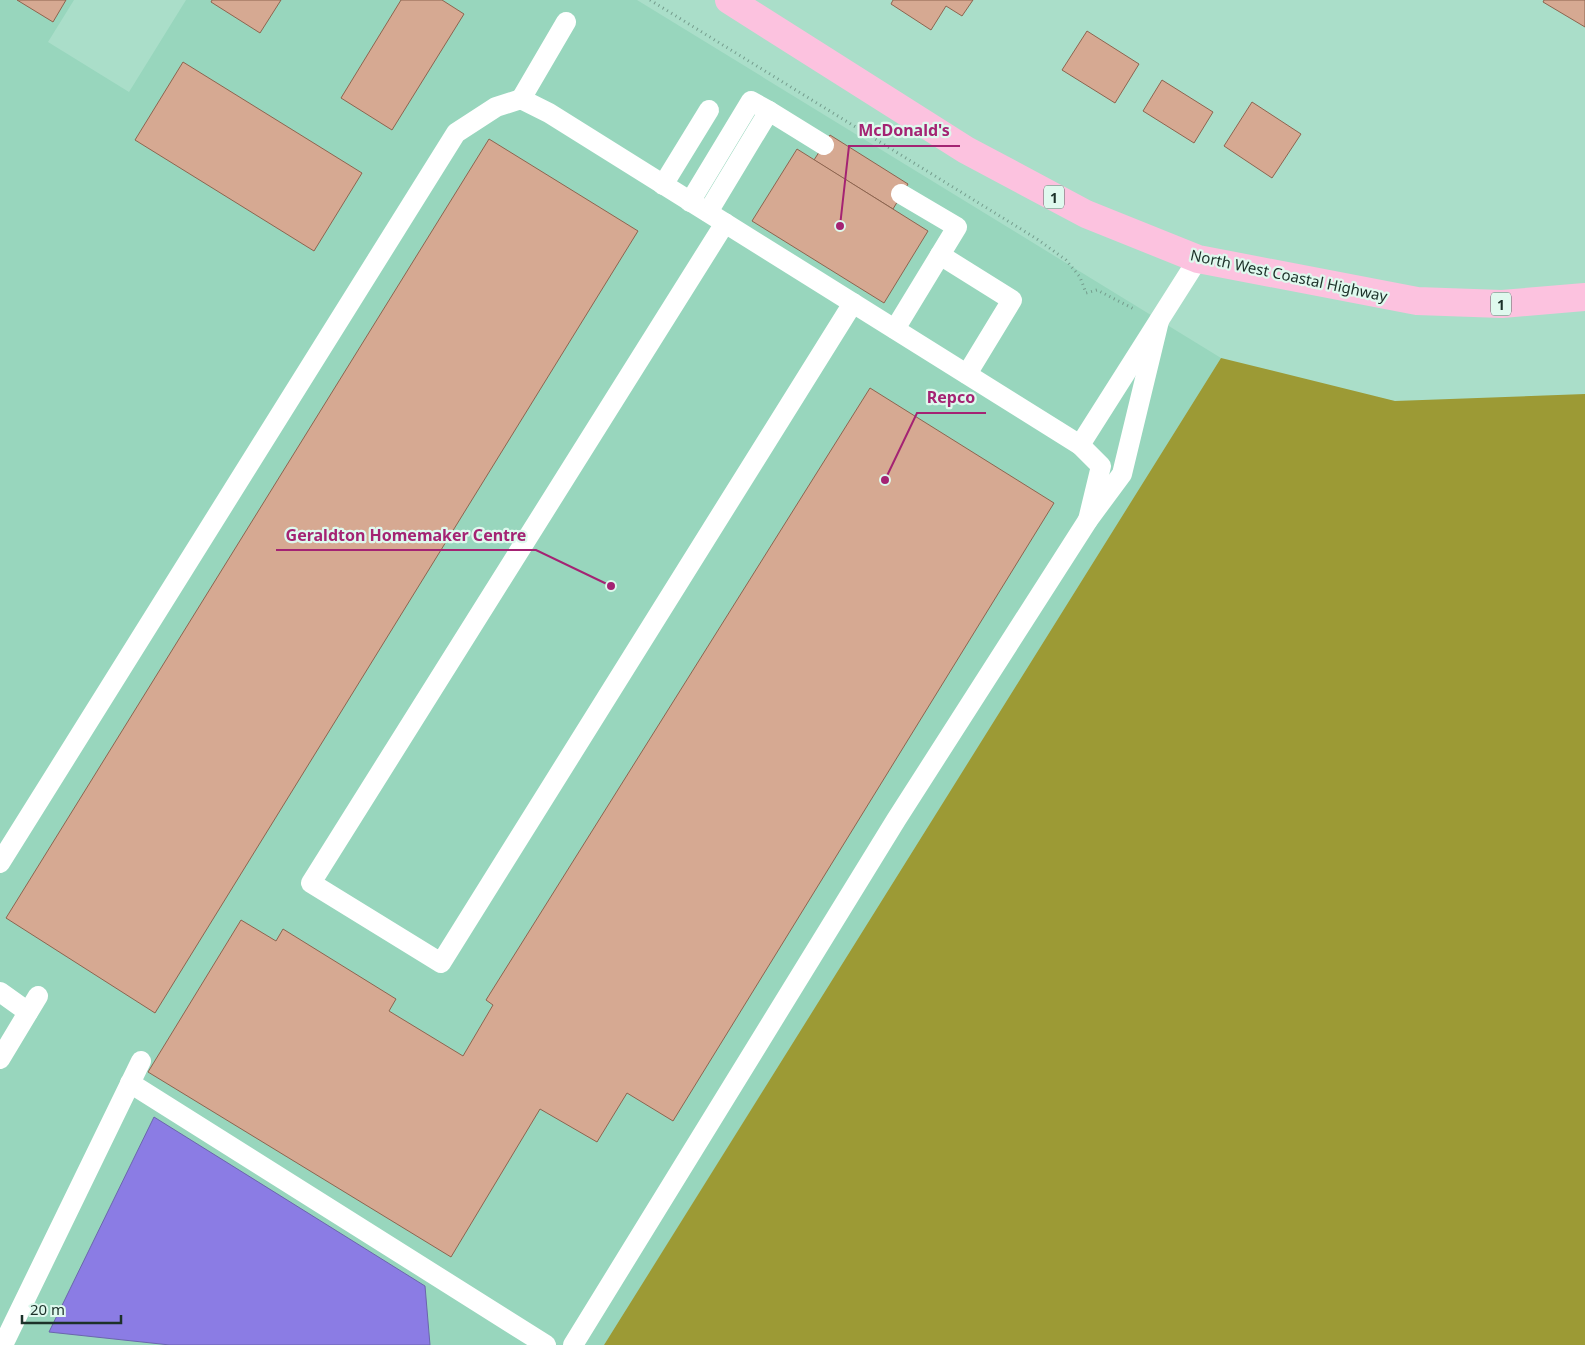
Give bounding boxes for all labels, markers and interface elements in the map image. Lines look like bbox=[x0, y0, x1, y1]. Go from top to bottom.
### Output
callout: McDonald's bbox=[849, 115, 960, 146]
text: McDonald's bbox=[858, 119, 950, 141]
road number: 1 bbox=[1044, 186, 1064, 208]
street label: North West Coastal Highway bbox=[1189, 244, 1390, 306]
road number: 1 bbox=[1491, 292, 1511, 316]
callout: Repco bbox=[917, 382, 986, 413]
text: Repco bbox=[927, 386, 975, 408]
callout: Geraldton Homemaker Centre bbox=[276, 519, 536, 550]
text: Geraldton Homemaker Centre bbox=[286, 524, 526, 546]
scale bar bbox=[22, 1292, 121, 1324]
text: 20 m bbox=[30, 1299, 65, 1319]

